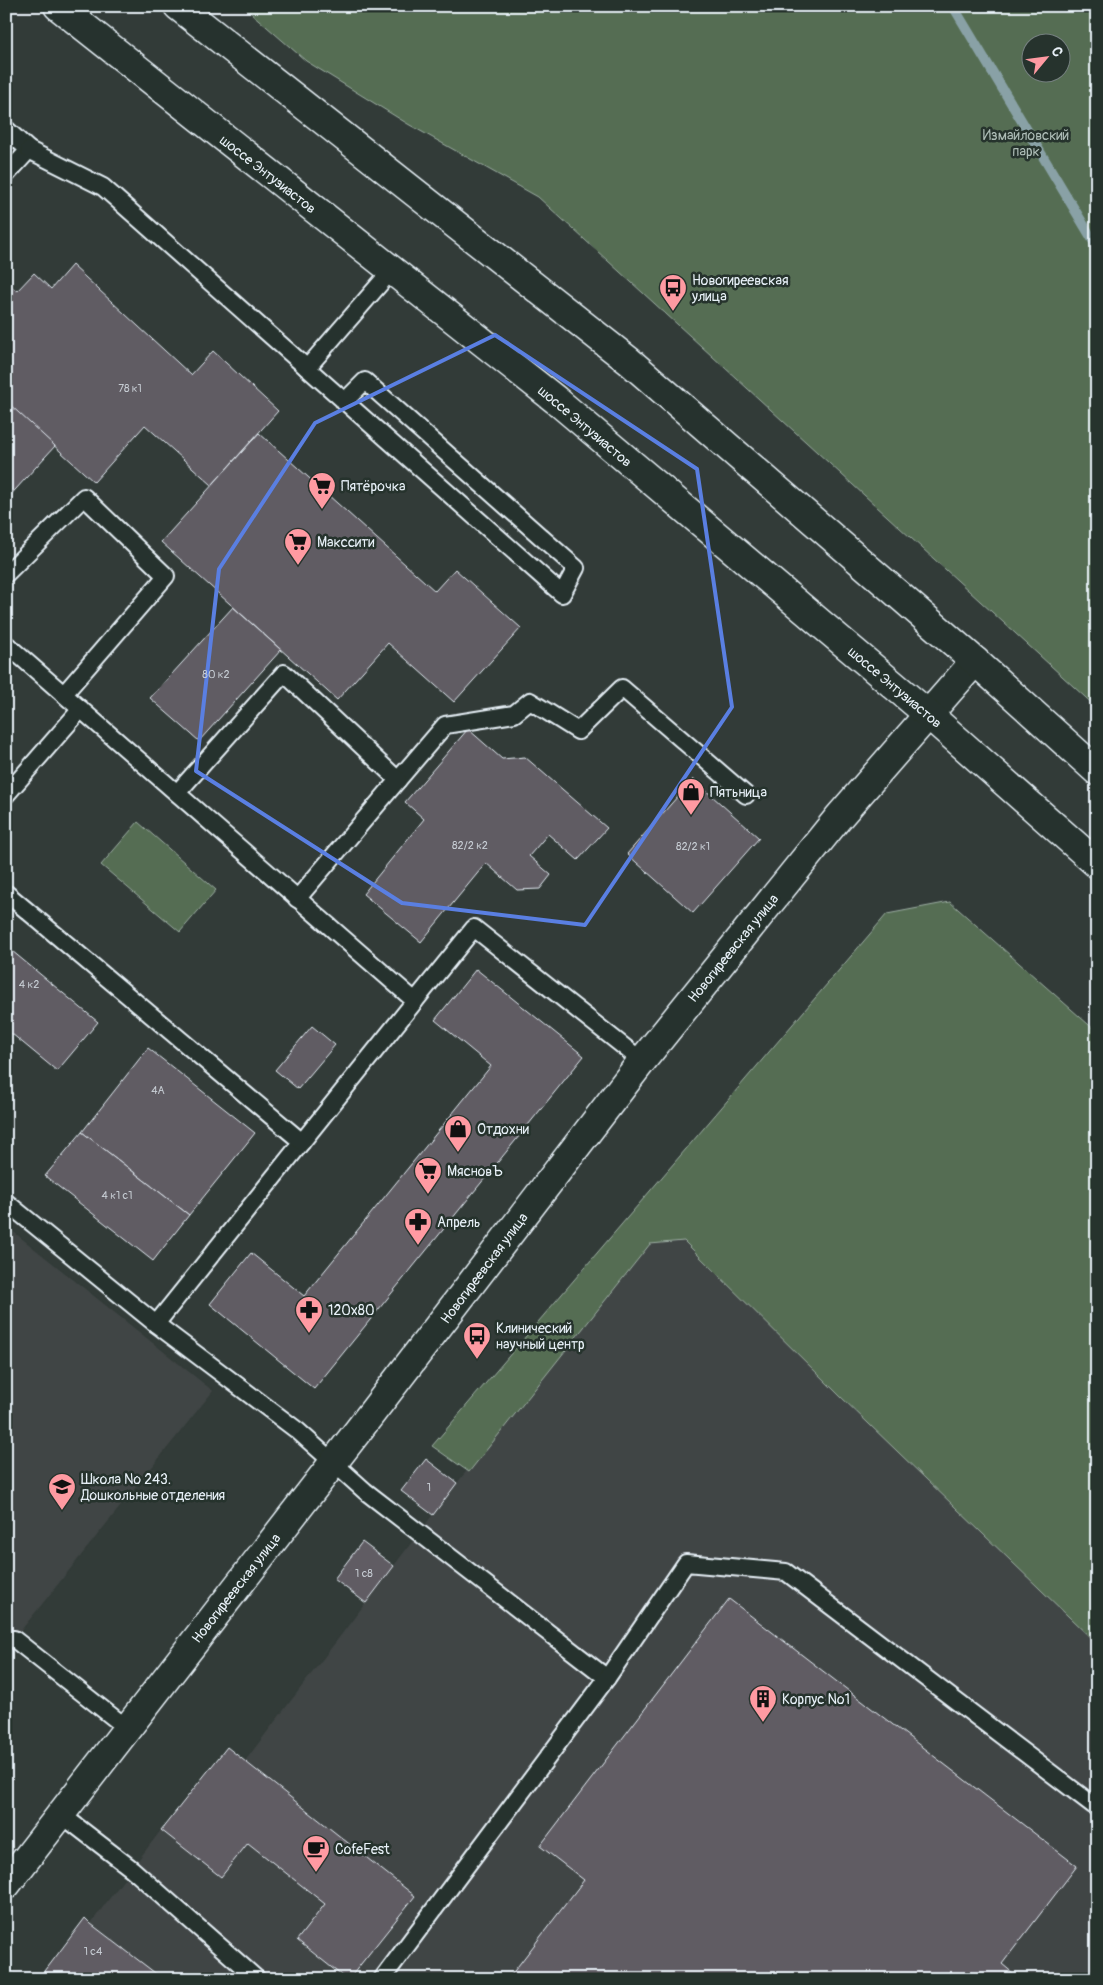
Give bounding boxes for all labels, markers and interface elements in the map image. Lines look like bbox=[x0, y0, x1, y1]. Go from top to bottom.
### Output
north arrow bbox=[1020, 32, 1070, 82]
text: С bbox=[1047, 44, 1067, 60]
park label: Измайловский парк bbox=[983, 127, 1069, 160]
street label: шоссе Энтузиастов bbox=[216, 131, 319, 217]
place label: Новогиреевская улица bbox=[691, 272, 789, 305]
bus stop icon: Новогиреевская улица bbox=[658, 273, 688, 312]
house number: 78 к1 bbox=[118, 382, 142, 395]
street label: шоссе Энтузиастов bbox=[534, 382, 635, 471]
supermarket icon: Пятёрочка bbox=[307, 471, 337, 510]
place label: Пятёрочка bbox=[341, 478, 405, 495]
supermarket icon: Макссити bbox=[283, 527, 313, 566]
place label: Макссити bbox=[317, 534, 375, 551]
street label: шоссе Энтузиастов bbox=[844, 643, 945, 732]
house number: 80 к2 bbox=[202, 668, 230, 681]
shop icon: Пятьница bbox=[676, 777, 706, 816]
place label: Пятьница bbox=[710, 784, 767, 801]
house number: 82/2 к2 bbox=[452, 839, 488, 852]
house number: 82/2 к1 bbox=[676, 840, 710, 853]
street label: Новогиреевская улица bbox=[684, 891, 782, 1006]
house number: 4 к2 bbox=[19, 978, 39, 991]
house number: 4А bbox=[151, 1084, 165, 1097]
shop icon: Отдохни bbox=[443, 1114, 473, 1153]
place label: Отдохни bbox=[477, 1121, 529, 1138]
supermarket icon: МясновЪ bbox=[413, 1156, 443, 1195]
place label: МясновЪ bbox=[447, 1163, 503, 1180]
house number: 4 к1 с1 bbox=[101, 1189, 133, 1202]
pharmacy icon: Апрель bbox=[403, 1207, 433, 1246]
street label: Новогиреевская улица bbox=[437, 1210, 532, 1327]
place label: Апрель bbox=[437, 1214, 481, 1231]
pharmacy icon: 120x80 bbox=[294, 1295, 324, 1334]
place label: 120x80 bbox=[328, 1302, 374, 1319]
place label: Клинический научный центр bbox=[496, 1320, 585, 1353]
bus stop icon: Клинический научный центр bbox=[462, 1321, 492, 1360]
place label: Школа № 243. Дошкольные отделения bbox=[80, 1471, 225, 1504]
school or university icon: Школа № 243. Дошкольные отделения bbox=[47, 1472, 77, 1511]
house number: 1 bbox=[427, 1481, 431, 1494]
street label: Новогиреевская улица bbox=[188, 1530, 284, 1647]
house number: 1 c8 bbox=[355, 1567, 373, 1580]
building icon: Корпус №1 bbox=[748, 1684, 778, 1723]
place label: Корпус №1 bbox=[782, 1691, 850, 1708]
cafe icon: CofeFest bbox=[301, 1834, 331, 1873]
place label: CofeFest bbox=[335, 1841, 390, 1858]
house number: 1 с4 bbox=[84, 1945, 103, 1958]

